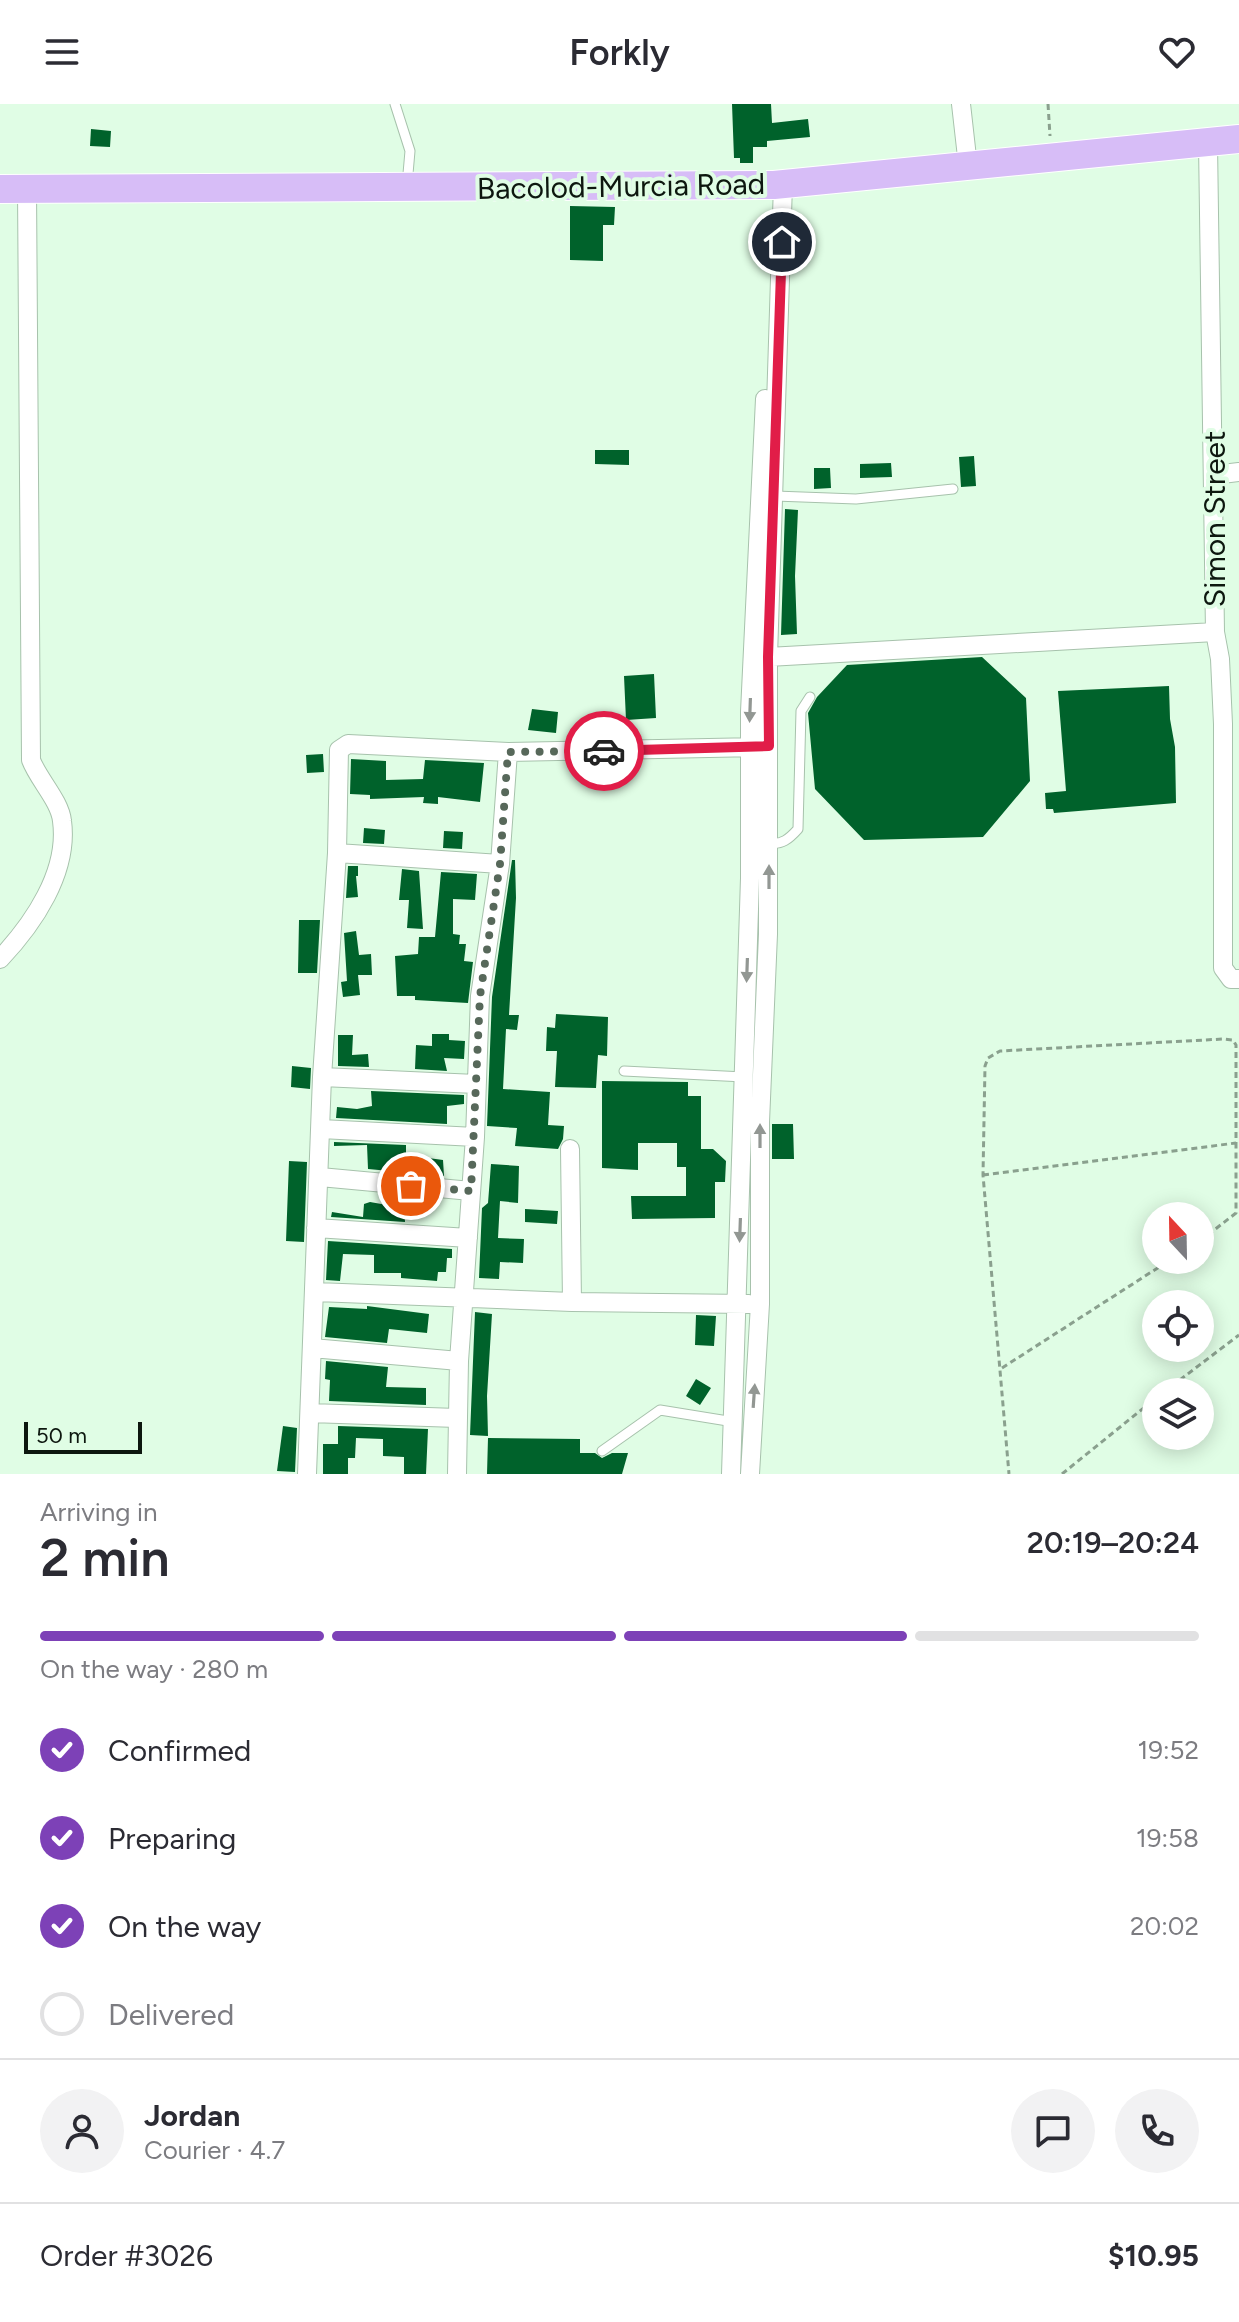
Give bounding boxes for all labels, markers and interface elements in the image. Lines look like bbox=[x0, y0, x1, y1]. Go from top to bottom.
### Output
icon: menu bbox=[40, 30, 84, 74]
icon: heart bbox=[1155, 30, 1199, 74]
text: Forkly bbox=[569, 31, 670, 74]
street label: Bacolod-Murcia Road bbox=[476, 165, 766, 207]
pin bbox=[748, 208, 816, 276]
icon: home bbox=[760, 220, 804, 264]
street label: Simon Street bbox=[1196, 431, 1233, 607]
one-way arrow bbox=[743, 698, 756, 723]
courier bbox=[564, 711, 644, 791]
icon: car bbox=[582, 729, 626, 773]
one-way arrow bbox=[763, 864, 775, 889]
one-way arrow bbox=[741, 958, 754, 983]
one-way arrow bbox=[754, 1123, 766, 1148]
pin bbox=[377, 1152, 445, 1220]
icon: bag bbox=[389, 1164, 433, 1208]
north arrow bbox=[1142, 1202, 1214, 1274]
map controls bbox=[1142, 1202, 1214, 1450]
one-way arrow bbox=[733, 1218, 746, 1243]
button: locate bbox=[1142, 1290, 1214, 1362]
button: layers bbox=[1142, 1378, 1214, 1450]
one-way arrow bbox=[748, 1383, 761, 1408]
scale bar bbox=[24, 1418, 142, 1454]
text: 50 m bbox=[36, 1422, 87, 1449]
text: Arriving in bbox=[40, 1496, 158, 1528]
text: 20:19–20:24 bbox=[1027, 1524, 1199, 1561]
text: 2 min bbox=[40, 1527, 169, 1589]
text: On the way · 280 m bbox=[40, 1653, 268, 1685]
icon: check bbox=[40, 1728, 84, 1772]
text: Confirmed bbox=[108, 1732, 251, 1769]
text: 19:52 bbox=[1137, 1734, 1199, 1766]
icon: check bbox=[40, 1816, 84, 1860]
text: Preparing bbox=[108, 1820, 236, 1857]
text: 19:58 bbox=[1136, 1822, 1199, 1854]
icon: check bbox=[40, 1904, 84, 1948]
text: On the way bbox=[108, 1908, 261, 1945]
text: 20:02 bbox=[1130, 1910, 1199, 1942]
text: Delivered bbox=[108, 1996, 234, 2033]
button: person bbox=[40, 2089, 124, 2173]
button: chat bbox=[1011, 2089, 1095, 2173]
button: phone bbox=[1115, 2089, 1199, 2173]
text: Jordan bbox=[144, 2097, 240, 2134]
text: Courier · 4.7 bbox=[144, 2134, 285, 2166]
text: Order #3026 bbox=[40, 2237, 213, 2274]
text: $10.95 bbox=[1108, 2237, 1199, 2274]

